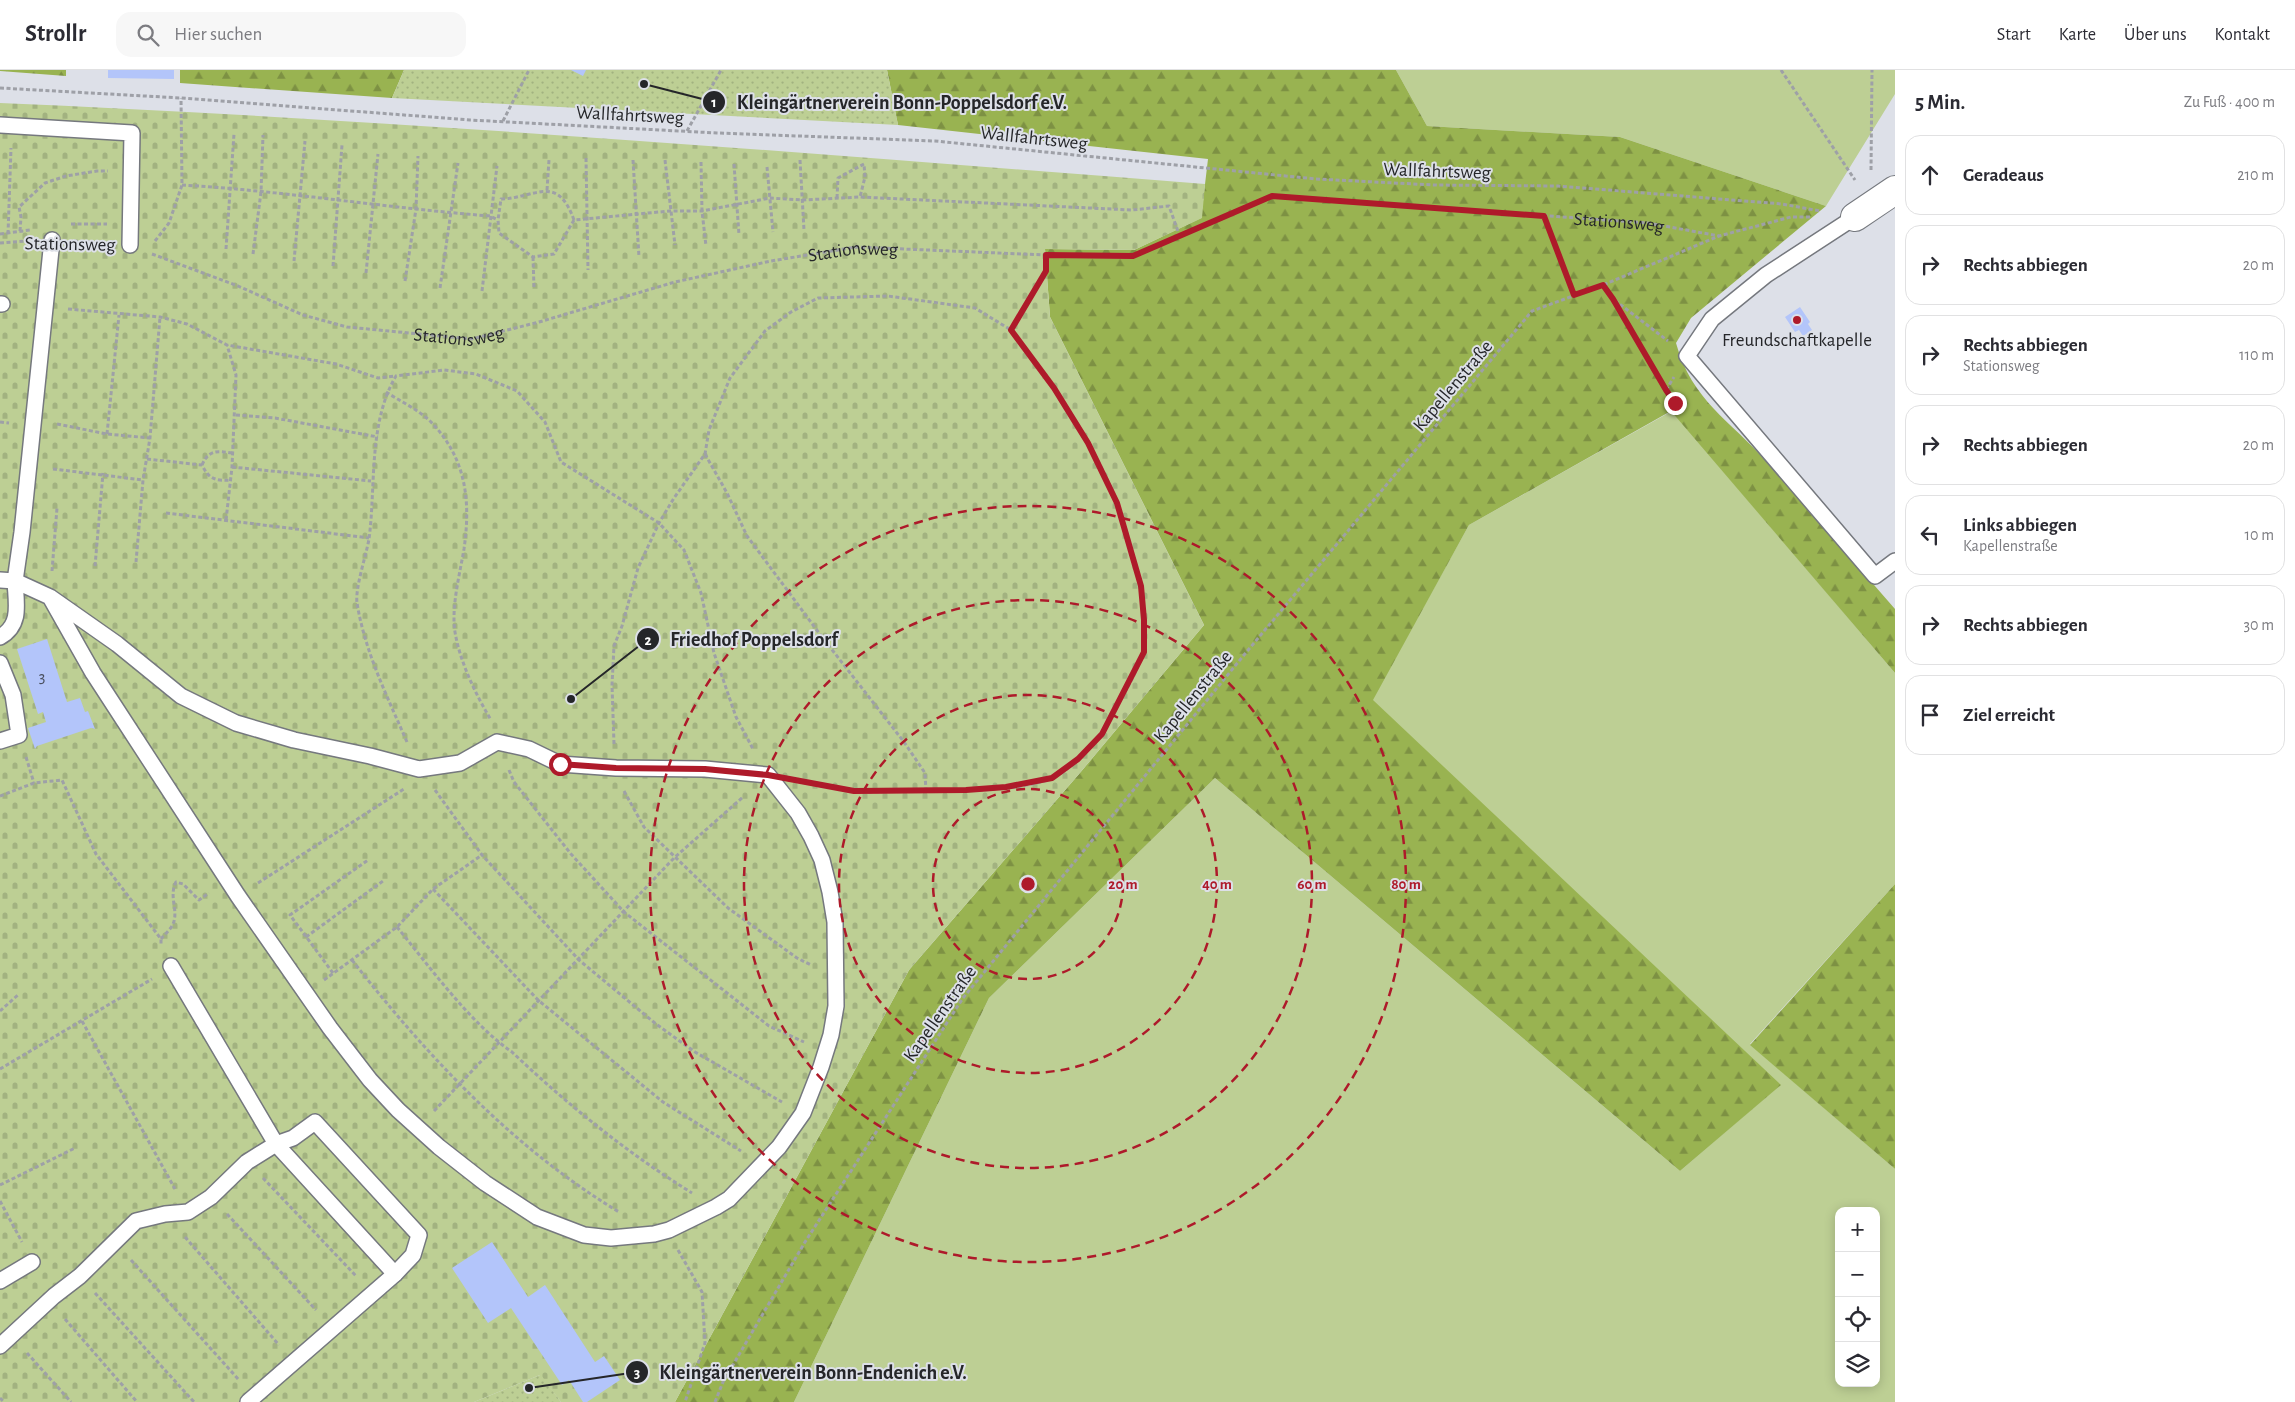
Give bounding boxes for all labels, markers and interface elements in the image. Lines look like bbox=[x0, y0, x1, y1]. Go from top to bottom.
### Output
search box bbox=[116, 12, 466, 57]
icon: search bbox=[134, 21, 162, 49]
text: Strollr bbox=[25, 22, 86, 46]
text: Hier suchen bbox=[174, 25, 262, 44]
text: Start bbox=[1997, 26, 2031, 44]
text: Karte bbox=[2059, 26, 2096, 44]
text: Über uns bbox=[2124, 26, 2187, 44]
text: Kontakt bbox=[2215, 26, 2270, 44]
callout: Kleingärtnerverein Bonn-Poppelsdorf e.V. bbox=[702, 84, 1077, 119]
text: 5 Min. bbox=[1915, 92, 1965, 113]
text: Kleingärtnerverein Bonn-Poppelsdorf e.V. bbox=[737, 93, 1067, 113]
text: Zu Fuß · 400 m bbox=[2184, 94, 2275, 110]
text: 1 bbox=[711, 95, 717, 110]
street label: Wallfahrtsweg bbox=[576, 103, 685, 128]
street label: Wallfahrtsweg bbox=[979, 123, 1089, 154]
street label: Wallfahrtsweg bbox=[1383, 160, 1492, 183]
icon: ahead bbox=[1916, 161, 1944, 189]
text: Geradeaus bbox=[1963, 166, 2044, 185]
text: 210 m bbox=[2237, 167, 2274, 183]
street label: Stationsweg bbox=[1573, 210, 1666, 237]
street label: Stationsweg bbox=[24, 234, 116, 255]
street label: Stationsweg bbox=[807, 238, 899, 266]
icon: right bbox=[1916, 251, 1944, 279]
text: Rechts abbiegen bbox=[1963, 256, 2088, 275]
text: 20 m bbox=[2243, 257, 2274, 273]
marker: Freundschaftkapelle bbox=[1791, 314, 1803, 326]
street label: Stationsweg bbox=[413, 323, 507, 350]
place label: Freundschaftkapelle bbox=[1722, 331, 1872, 350]
text: Rechts abbiegen bbox=[1963, 336, 2088, 355]
street label: Kapellenstraße bbox=[1410, 337, 1497, 435]
icon: right bbox=[1916, 341, 1944, 369]
text: 110 m bbox=[2239, 347, 2274, 363]
text: Stationsweg bbox=[1963, 358, 2039, 374]
route end bbox=[1664, 392, 1687, 415]
icon: right bbox=[1916, 431, 1944, 459]
text: Rechts abbiegen bbox=[1963, 436, 2088, 455]
text: 20 m bbox=[2243, 437, 2274, 453]
text: Links abbiegen bbox=[1963, 516, 2077, 535]
icon: left bbox=[1916, 521, 1944, 549]
text: 10 m bbox=[2245, 527, 2274, 543]
text: Kapellenstraße bbox=[1963, 538, 2058, 554]
icon: right bbox=[1916, 611, 1944, 639]
text: Rechts abbiegen bbox=[1963, 616, 2088, 635]
text: 30 m bbox=[2244, 617, 2274, 633]
callout: Friedhof Poppelsdorf bbox=[635, 622, 848, 657]
text: Friedhof Poppelsdorf bbox=[670, 630, 839, 650]
text: 2 bbox=[644, 633, 652, 648]
street label: Kapellenstraße bbox=[1150, 647, 1236, 747]
house number: 3 bbox=[39, 669, 45, 685]
icon: arrive bbox=[1916, 701, 1944, 729]
text: Ziel erreicht bbox=[1963, 706, 2055, 725]
route start bbox=[549, 753, 572, 776]
centre of rings bbox=[1019, 875, 1037, 893]
text: 20 m bbox=[1108, 877, 1138, 892]
text: 40 m bbox=[1202, 877, 1232, 892]
text: 60 m bbox=[1297, 877, 1327, 892]
text: 80 m bbox=[1391, 877, 1421, 892]
street label: Kapellenstraße bbox=[900, 962, 980, 1065]
map controls bbox=[1835, 1207, 1880, 1387]
button: + bbox=[1835, 1207, 1880, 1252]
button: − bbox=[1835, 1252, 1880, 1297]
button: locate bbox=[1835, 1297, 1880, 1342]
button: layers bbox=[1835, 1342, 1880, 1387]
callout: Kleingärtnerverein Bonn-Endenich e.V. bbox=[625, 1355, 977, 1390]
text: Kleingärtnerverein Bonn-Endenich e.V. bbox=[659, 1363, 967, 1383]
text: 3 bbox=[634, 1366, 640, 1381]

